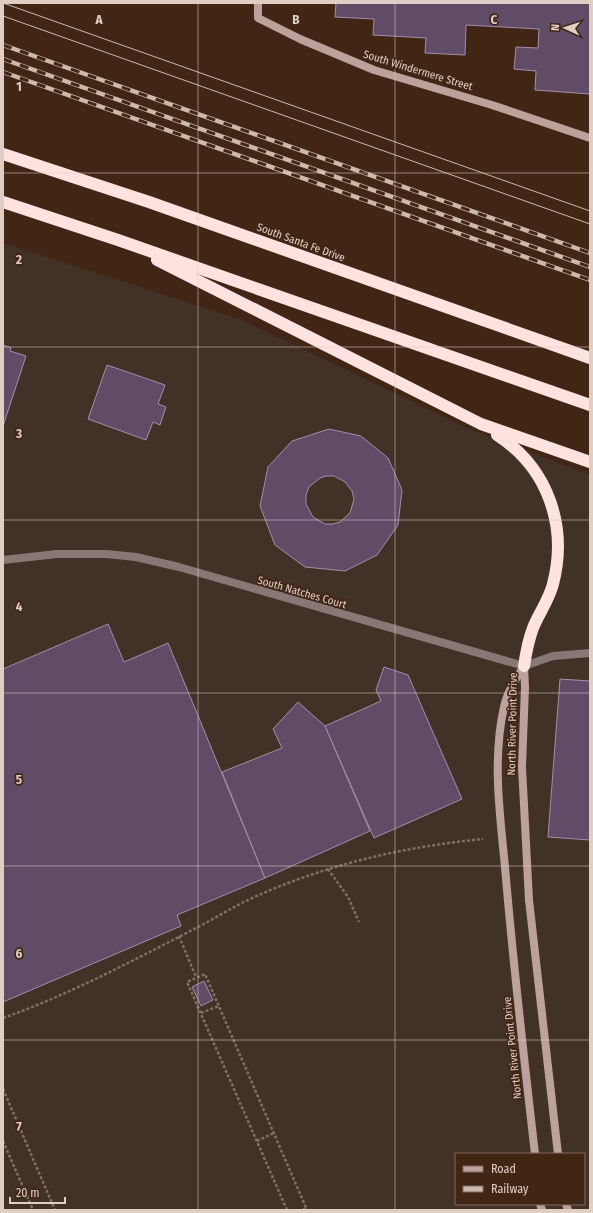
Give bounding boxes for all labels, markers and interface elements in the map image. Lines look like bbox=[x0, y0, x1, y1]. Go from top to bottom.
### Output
north arrow bbox=[545, 8, 585, 48]
text: A bbox=[94, 12, 103, 27]
text: B bbox=[292, 12, 300, 27]
text: C bbox=[491, 12, 498, 27]
text: N bbox=[549, 24, 562, 31]
street label: South Windermere Street bbox=[362, 48, 474, 93]
text: 1 bbox=[16, 79, 22, 94]
street label: South Santa Fe Drive bbox=[255, 220, 347, 264]
text: 2 bbox=[15, 252, 22, 267]
text: 3 bbox=[15, 426, 22, 441]
street label: South Natches Court bbox=[256, 574, 348, 612]
text: 4 bbox=[16, 599, 23, 614]
street label: North River Point Drive bbox=[505, 672, 520, 776]
text: 5 bbox=[16, 772, 22, 787]
text: 6 bbox=[16, 946, 23, 961]
street label: North River Point Drive bbox=[501, 996, 524, 1100]
text: 7 bbox=[16, 1119, 22, 1134]
legend bbox=[455, 1153, 585, 1205]
text: Road bbox=[491, 1162, 516, 1176]
scale bar bbox=[10, 1179, 65, 1205]
text: Railway bbox=[491, 1182, 529, 1196]
text: 20 m bbox=[16, 1186, 40, 1200]

